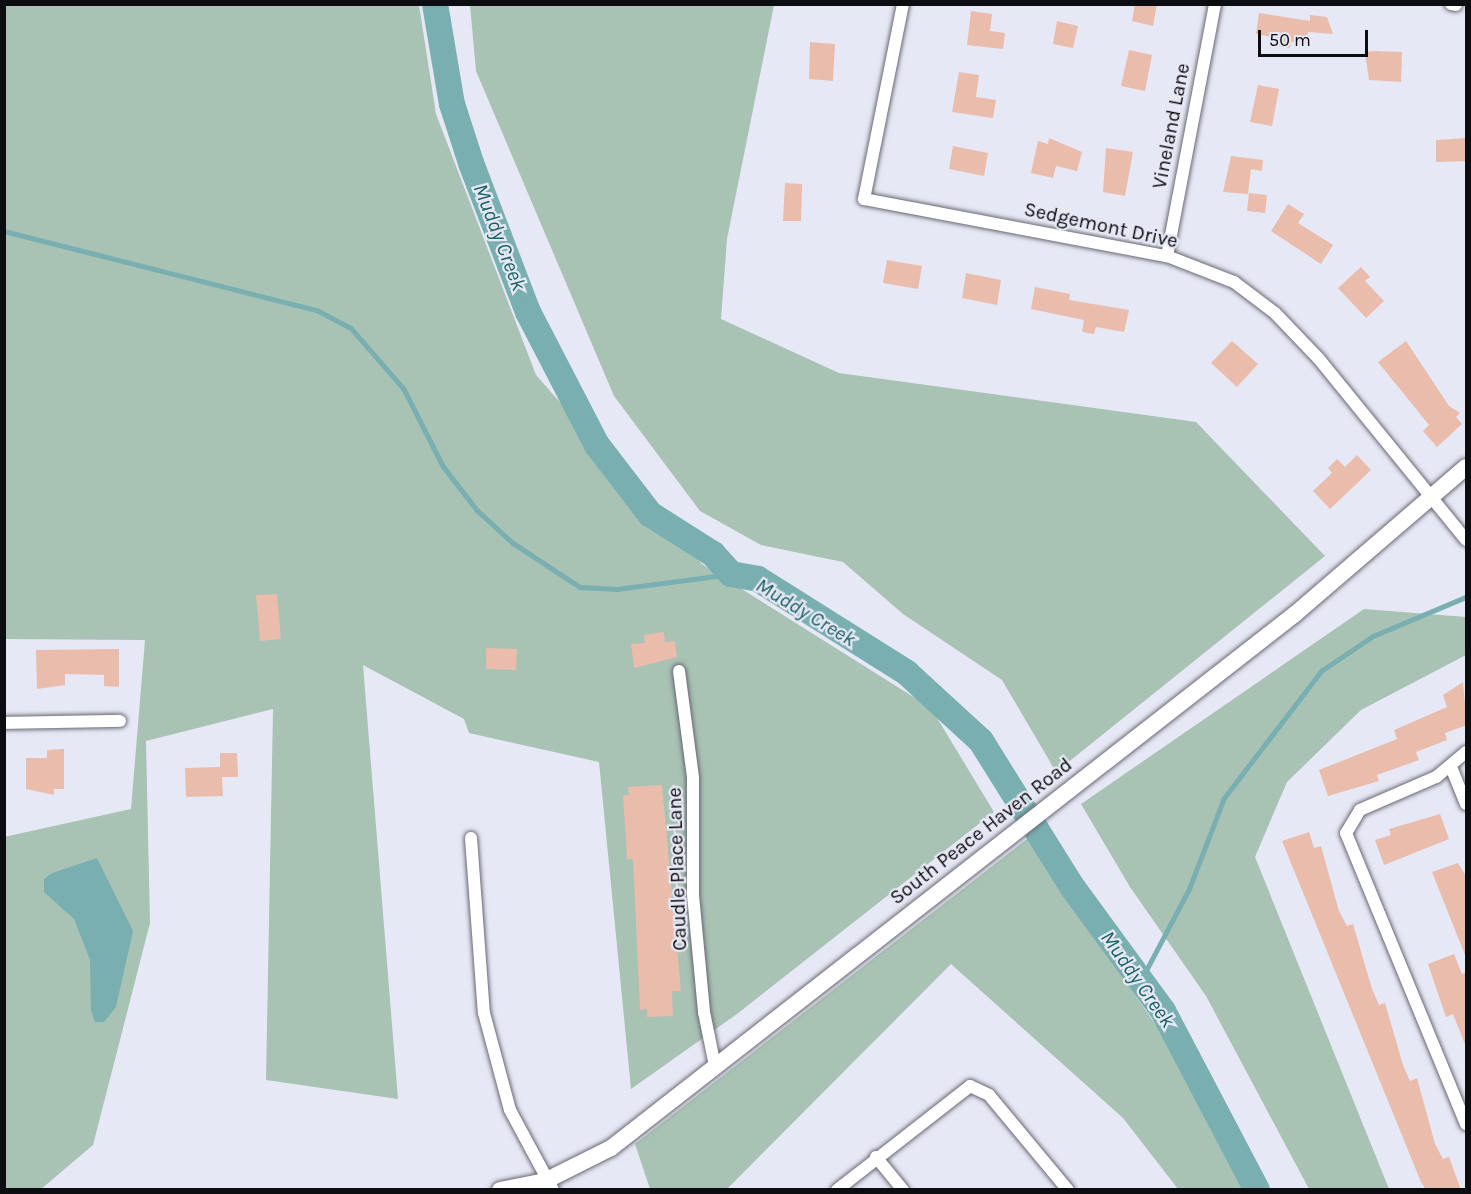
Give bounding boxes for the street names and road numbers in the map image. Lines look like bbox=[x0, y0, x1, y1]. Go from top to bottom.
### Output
street label: Vineland Lane bbox=[1147, 61, 1195, 191]
street label: Sedgemont Drive bbox=[1022, 197, 1180, 253]
street label: South Peace Haven Road bbox=[885, 752, 1077, 910]
street label: Caudle Place Lane bbox=[662, 787, 692, 951]

